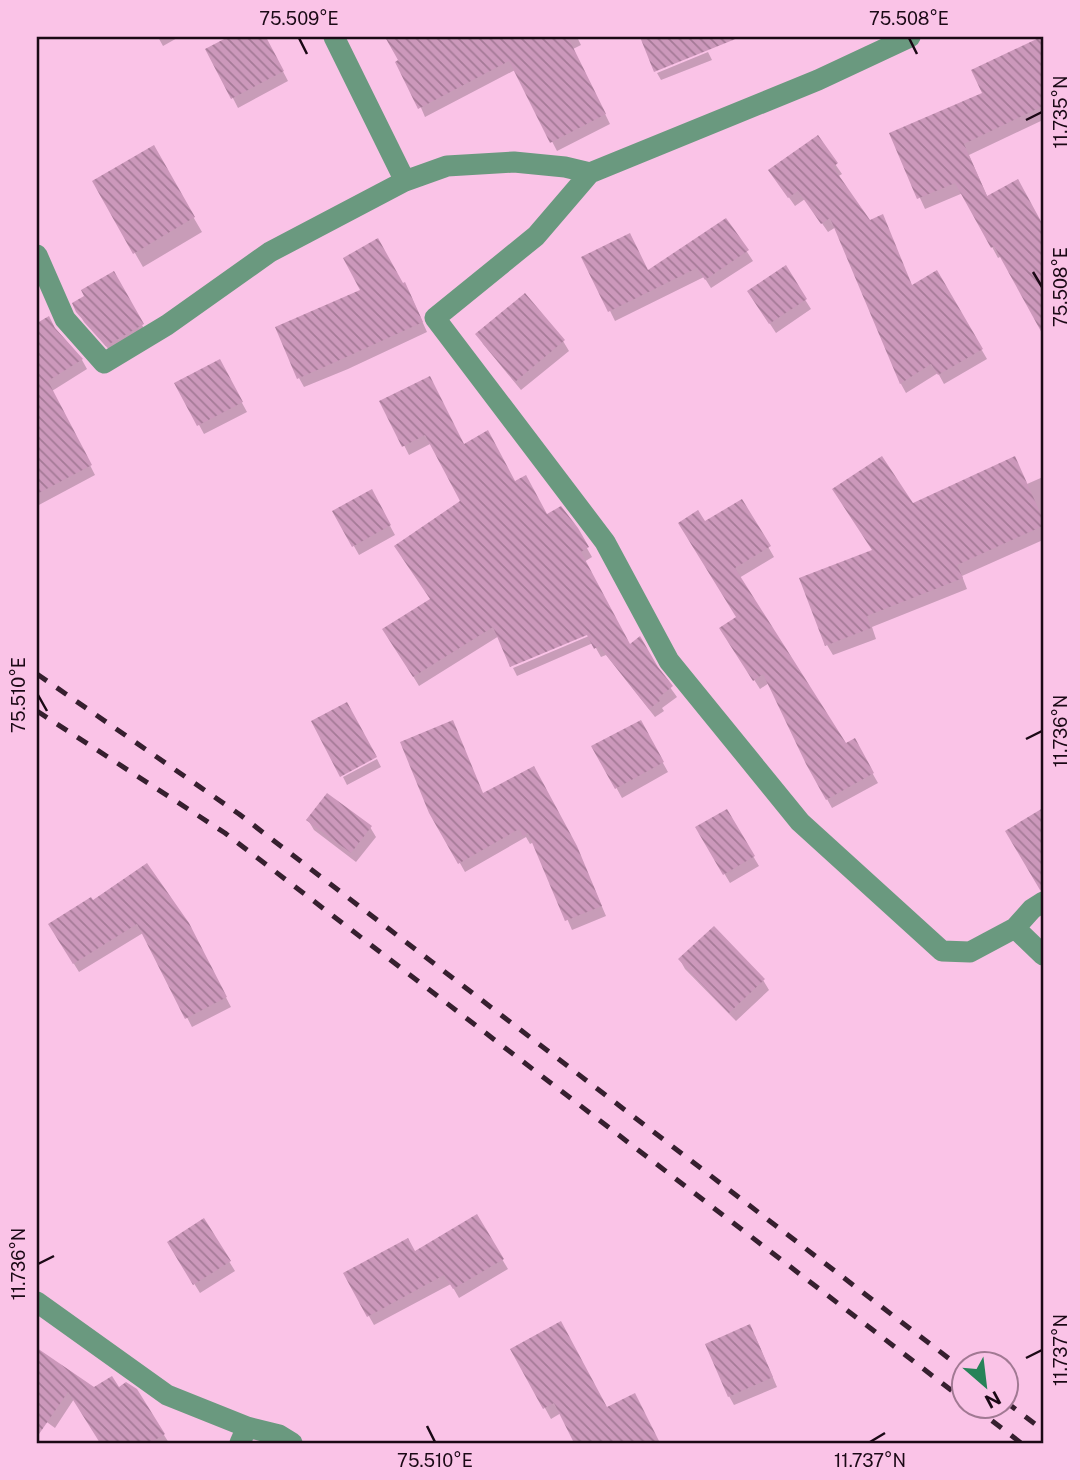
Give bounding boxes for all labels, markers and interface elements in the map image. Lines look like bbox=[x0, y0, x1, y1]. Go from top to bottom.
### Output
text: 75.509°E bbox=[259, 8, 339, 29]
text: 75.508°E bbox=[869, 8, 949, 29]
text: 11.735°N bbox=[1050, 75, 1071, 149]
text: 75.508°E bbox=[1050, 247, 1071, 327]
text: 75.510°E bbox=[8, 657, 29, 733]
text: 11.736°N bbox=[1050, 695, 1071, 767]
text: 11.736°N bbox=[8, 1228, 29, 1300]
text: 11.737°N bbox=[1050, 1314, 1071, 1386]
north arrow bbox=[950, 1350, 1020, 1420]
text: N bbox=[981, 1387, 1005, 1413]
text: 75.510°E bbox=[397, 1450, 473, 1471]
text: 11.737°N bbox=[834, 1450, 906, 1471]

